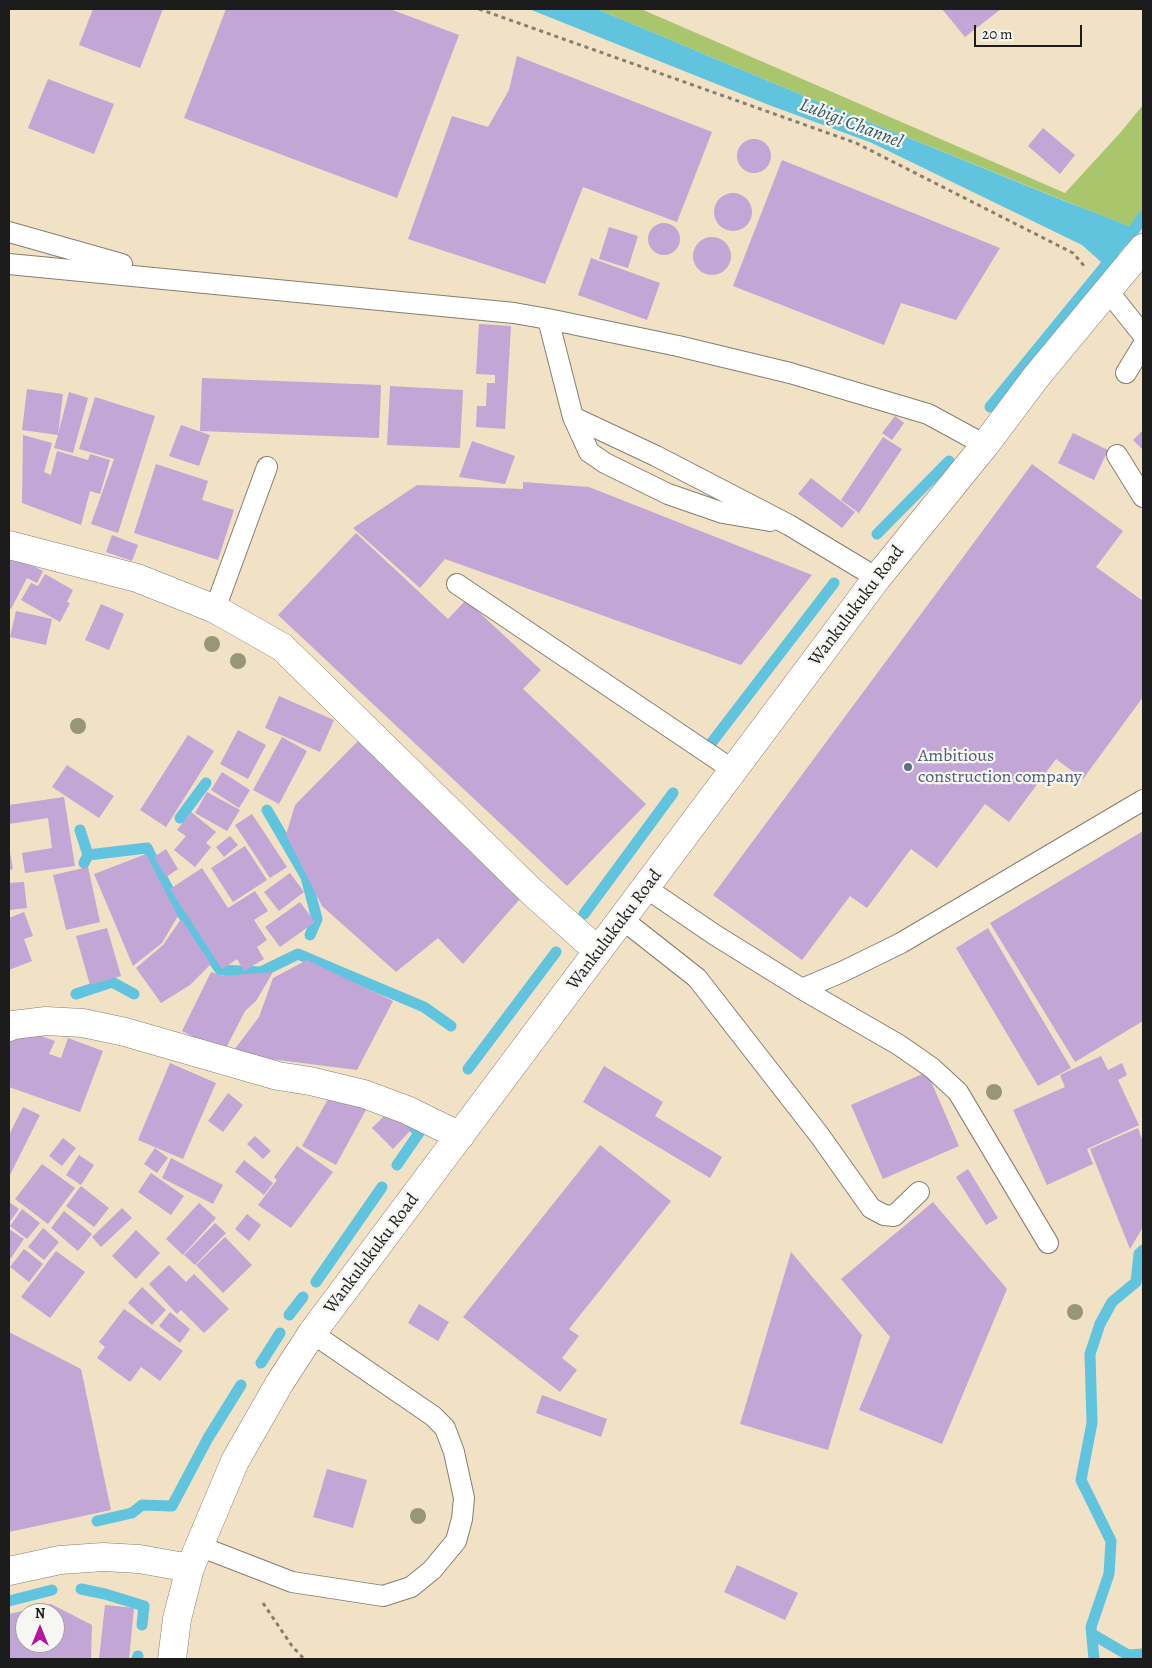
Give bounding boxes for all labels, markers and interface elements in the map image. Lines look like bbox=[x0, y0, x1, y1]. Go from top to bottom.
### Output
scale bar bbox=[977, 15, 1084, 47]
text: 20 m bbox=[982, 24, 1013, 44]
water label: Lubigi Channel bbox=[796, 94, 906, 154]
street label: Wankulukuku Road bbox=[805, 542, 909, 670]
place label: Ambitious construction company bbox=[918, 746, 1082, 789]
marker: Ambitious construction company bbox=[902, 761, 914, 773]
street label: Wankulukuku Road bbox=[563, 866, 667, 994]
street label: Wankulukuku Road bbox=[320, 1190, 424, 1318]
north arrow bbox=[15, 1603, 65, 1653]
text: N bbox=[35, 1604, 45, 1623]

